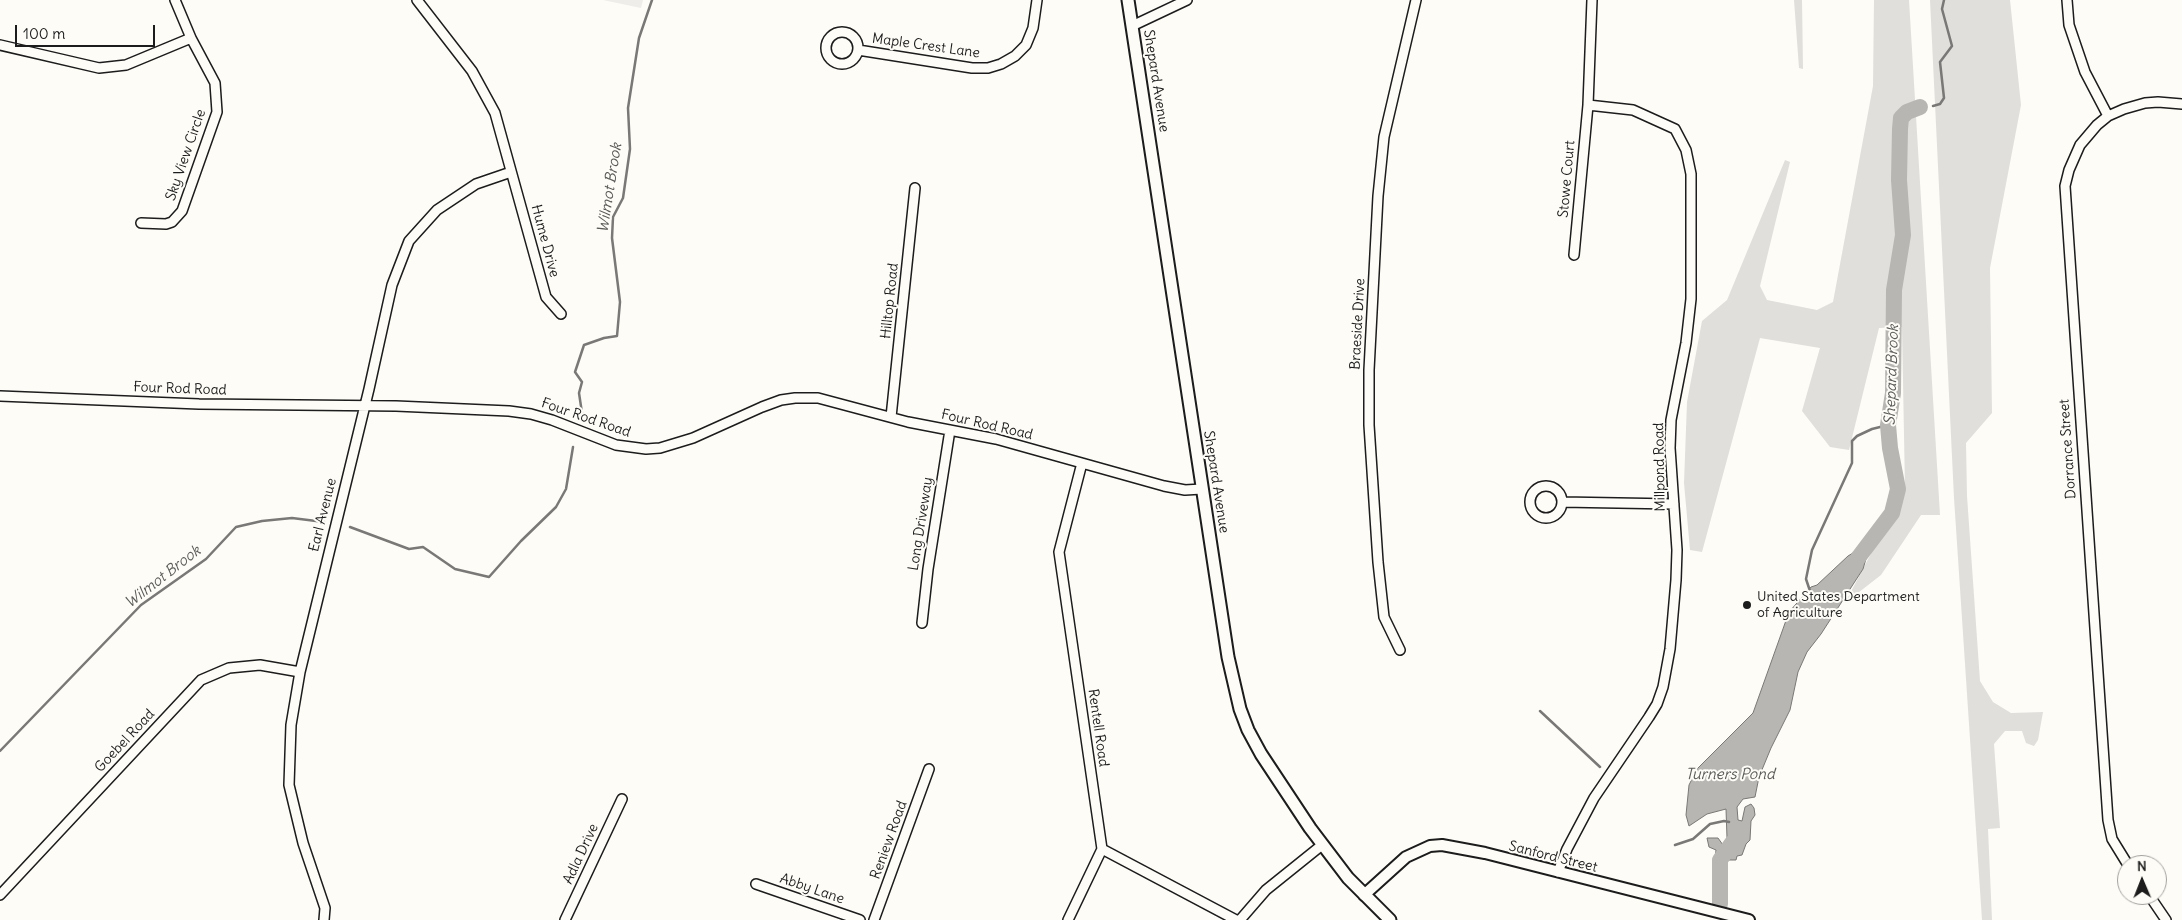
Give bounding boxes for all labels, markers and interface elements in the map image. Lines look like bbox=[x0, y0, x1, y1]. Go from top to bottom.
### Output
scale bar bbox=[18, 15, 158, 47]
text: 100 m bbox=[23, 24, 65, 43]
street label: Shepard Avenue bbox=[1140, 29, 1172, 133]
street label: Maple Crest Lane bbox=[871, 30, 981, 62]
street label: Sky View Circle bbox=[162, 107, 210, 203]
street label: Stowe Court bbox=[1555, 140, 1579, 218]
water label: Wilmot Brook bbox=[594, 142, 626, 234]
street label: Hume Drive bbox=[527, 203, 563, 279]
street label: Hilltop Road bbox=[878, 262, 902, 340]
street label: Braeside Drive bbox=[1347, 278, 1369, 370]
water label: Shepard Brook bbox=[1881, 324, 1903, 426]
street label: Four Rod Road bbox=[133, 379, 227, 399]
street label: Four Rod Road bbox=[539, 395, 633, 441]
street label: Dorrance Street bbox=[2056, 398, 2080, 500]
street label: Four Rod Road bbox=[940, 406, 1034, 444]
street label: Millpond Road bbox=[1651, 422, 1669, 512]
street label: Shepard Avenue bbox=[1200, 430, 1232, 534]
street label: Long Driveway bbox=[905, 476, 937, 572]
street label: Earl Avenue bbox=[306, 477, 340, 553]
water label: Wilmot Brook bbox=[122, 542, 204, 612]
place label: United States Department of Agriculture bbox=[1757, 589, 1920, 622]
marker: United States Department of Agriculture bbox=[1741, 599, 1753, 611]
street label: Rentell Road bbox=[1084, 688, 1112, 768]
street label: Goebel Road bbox=[92, 706, 158, 776]
water label: Turners Pond bbox=[1685, 766, 1775, 784]
street label: Reniew Road bbox=[867, 799, 911, 881]
street label: Adla Drive bbox=[560, 821, 602, 887]
street label: Sanford Street bbox=[1507, 838, 1599, 876]
north arrow bbox=[2117, 855, 2167, 905]
text: N bbox=[2137, 857, 2147, 875]
street label: Abby Lane bbox=[778, 870, 846, 908]

